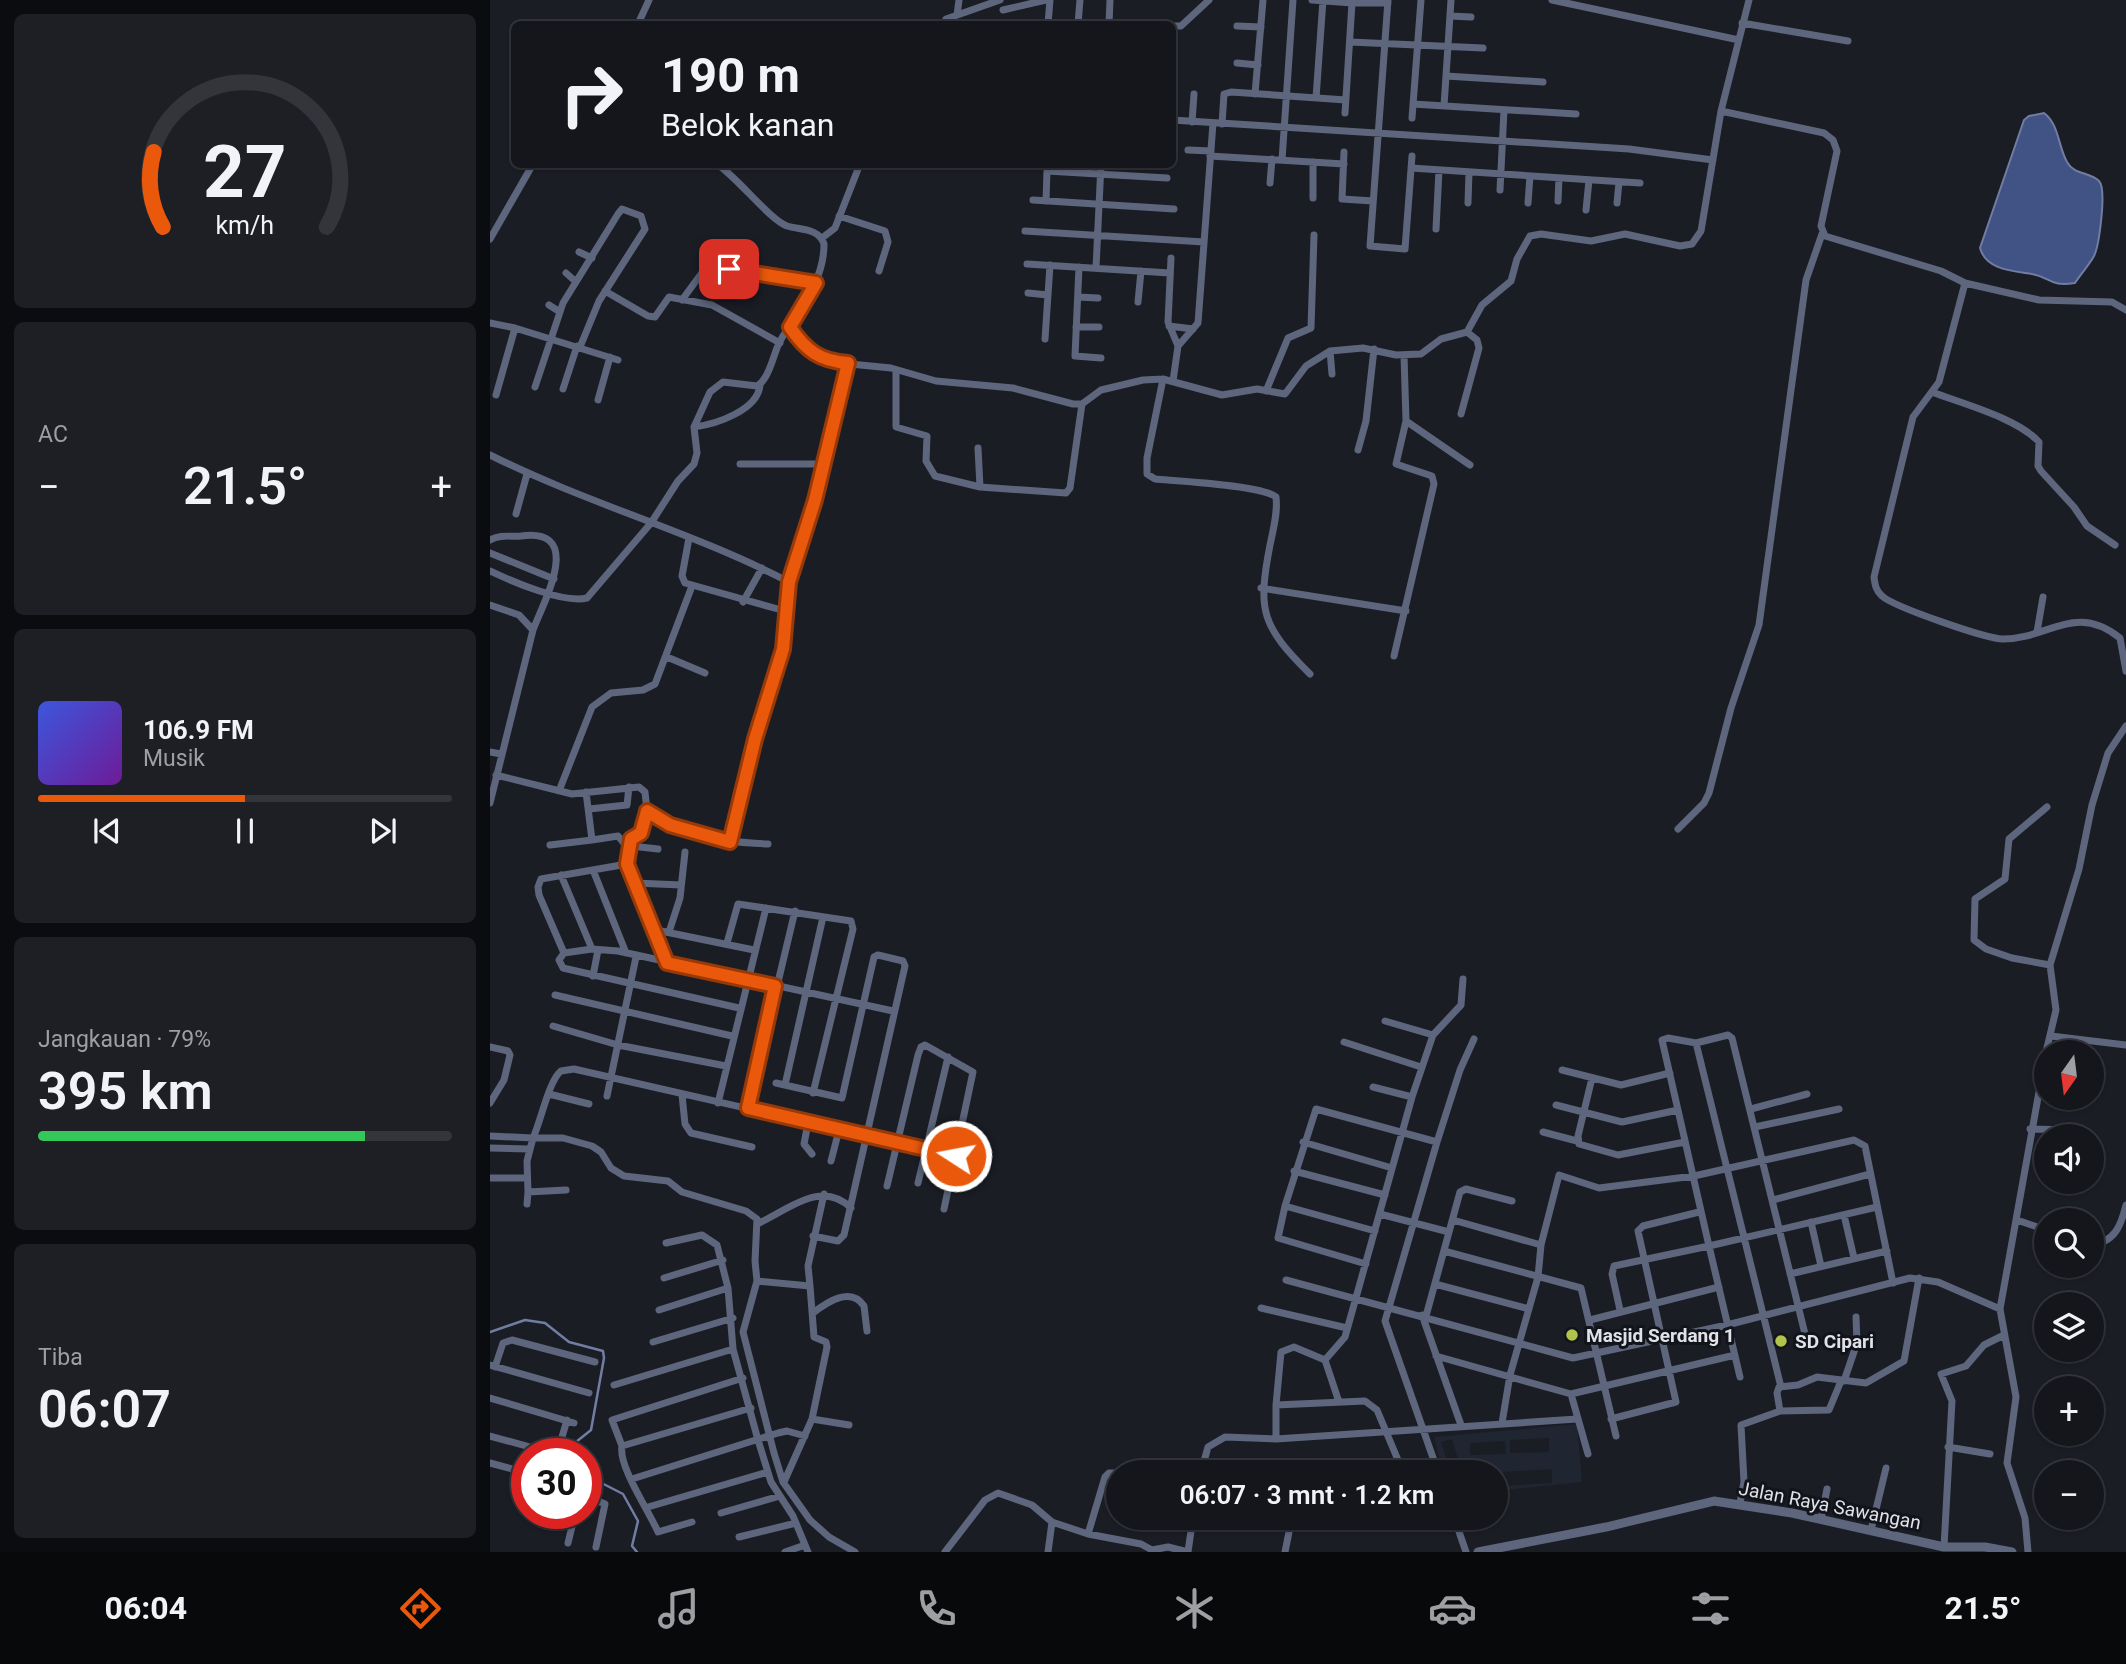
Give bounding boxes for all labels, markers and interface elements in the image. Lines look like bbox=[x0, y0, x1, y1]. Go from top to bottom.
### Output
text: 190 m bbox=[661, 47, 800, 104]
icon: right bbox=[546, 49, 637, 140]
text: Belok kanan bbox=[661, 106, 834, 144]
text: 27 bbox=[203, 129, 287, 215]
text: km/h bbox=[216, 211, 274, 240]
pin bbox=[699, 239, 759, 299]
icon: arrive bbox=[710, 250, 748, 288]
text: AC bbox=[38, 421, 68, 448]
text: 21.5° bbox=[183, 456, 307, 517]
text: − bbox=[38, 465, 60, 509]
text: + bbox=[430, 465, 452, 509]
text: 106.9 FM bbox=[143, 715, 254, 745]
text: Musik bbox=[143, 745, 205, 772]
icon: previous bbox=[88, 812, 126, 850]
icon: pause bbox=[226, 812, 264, 850]
icon: next bbox=[364, 812, 402, 850]
text: Jangkauan · 79% bbox=[38, 1026, 211, 1053]
north arrow bbox=[2034, 1040, 2104, 1110]
map controls bbox=[2034, 1040, 2104, 1530]
text: 395 km bbox=[38, 1061, 213, 1122]
position arrow bbox=[919, 1119, 993, 1193]
button: sound bbox=[2034, 1124, 2104, 1194]
button: search bbox=[2034, 1208, 2104, 1278]
button: layers bbox=[2034, 1292, 2104, 1362]
place label: Masjid Serdang 1 bbox=[1586, 1324, 1735, 1347]
marker: Masjid Serdang 1 bbox=[1564, 1327, 1580, 1343]
place label: SD Cipari bbox=[1795, 1330, 1874, 1353]
marker: SD Cipari bbox=[1773, 1333, 1789, 1349]
text: Tiba bbox=[38, 1344, 83, 1371]
button: + bbox=[2034, 1376, 2104, 1446]
text: 06:07 bbox=[38, 1379, 171, 1440]
speed limit sign: 30 bbox=[511, 1438, 602, 1529]
button: − bbox=[2034, 1460, 2104, 1530]
street label: Jalan Raya Sawangan bbox=[1737, 1477, 1923, 1534]
text: 06:07 · 3 mnt · 1.2 km bbox=[1180, 1480, 1434, 1510]
icon: directions bbox=[396, 1584, 445, 1633]
icon: music bbox=[654, 1584, 703, 1633]
icon: phone bbox=[912, 1584, 961, 1633]
icon: climate bbox=[1170, 1584, 1219, 1633]
icon: car bbox=[1428, 1584, 1477, 1633]
icon: filters bbox=[1686, 1584, 1735, 1633]
text: 06:04 bbox=[105, 1589, 187, 1627]
text: 21.5° bbox=[1945, 1589, 2021, 1627]

